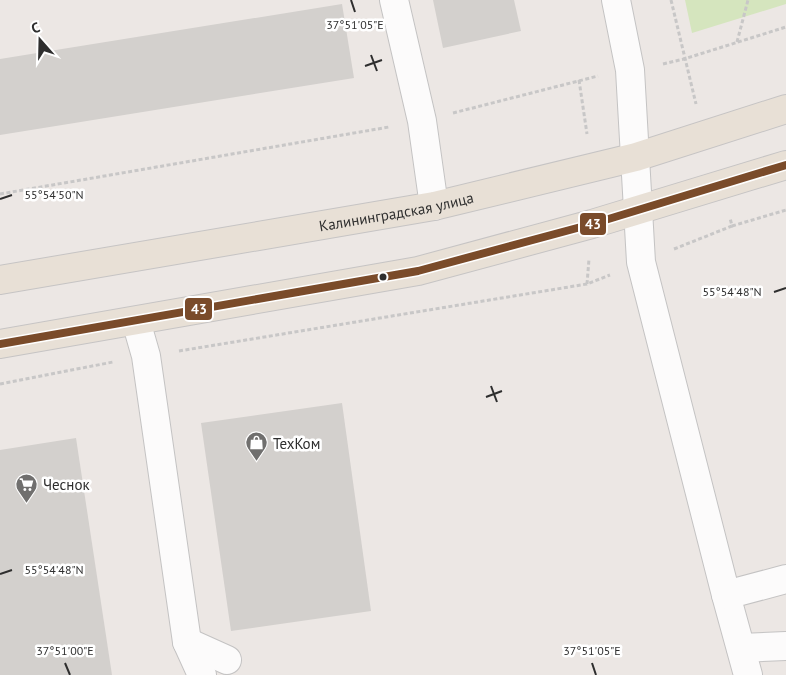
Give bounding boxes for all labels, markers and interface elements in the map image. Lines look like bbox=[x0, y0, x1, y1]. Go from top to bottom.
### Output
north arrow bbox=[15, 15, 65, 65]
text: 37°51'05"E bbox=[326, 17, 384, 32]
text: С bbox=[29, 18, 42, 38]
text: 55°54'50"N bbox=[24, 187, 84, 202]
street label: Калининградская улица bbox=[317, 187, 475, 235]
line badge: 43 bbox=[579, 212, 607, 236]
text: 43 bbox=[585, 215, 601, 233]
unlabelled marker bbox=[378, 272, 388, 282]
text: 55°54'48"N bbox=[702, 284, 762, 299]
line badge: 43 bbox=[184, 297, 213, 321]
text: 43 bbox=[191, 300, 207, 318]
shop icon: ТехКом bbox=[245, 431, 269, 462]
place label: ТехКом bbox=[273, 434, 320, 453]
supermarket icon: Чеснок bbox=[15, 472, 39, 503]
place label: Чеснок bbox=[43, 475, 90, 494]
text: 55°54'48"N bbox=[24, 562, 84, 577]
text: 37°51'00"E bbox=[36, 643, 94, 658]
text: 37°51'05"E bbox=[563, 643, 621, 658]

